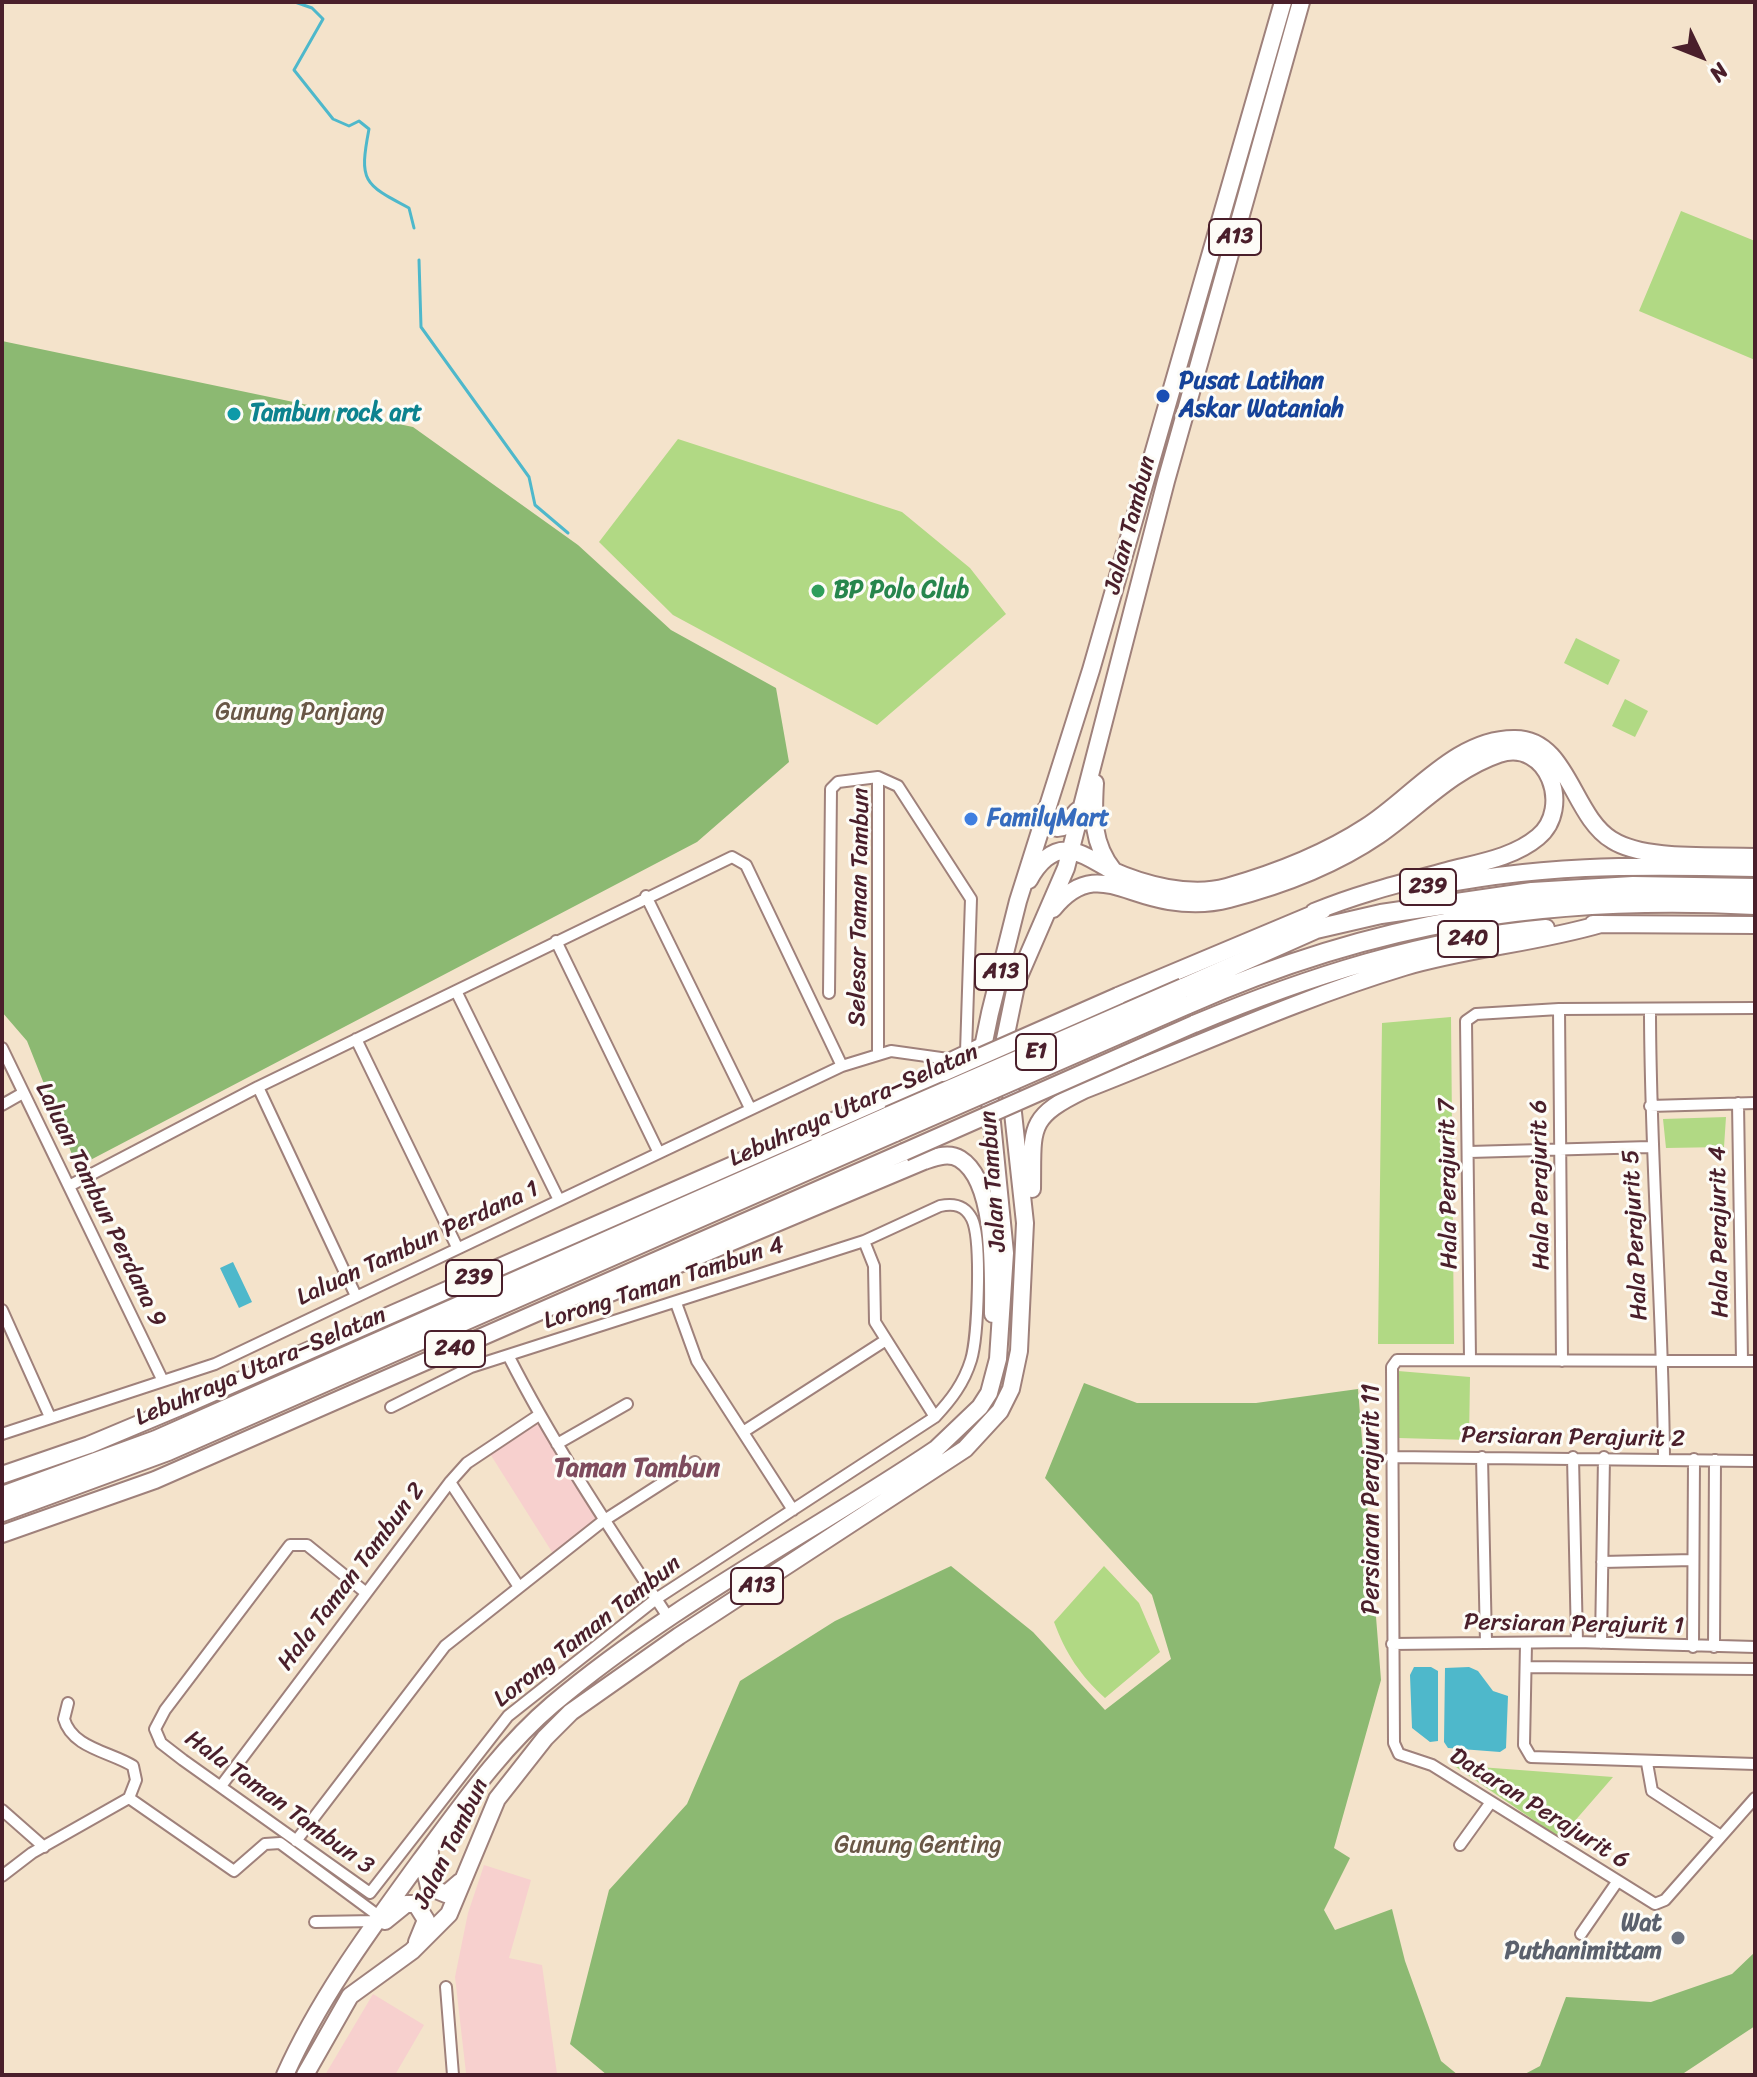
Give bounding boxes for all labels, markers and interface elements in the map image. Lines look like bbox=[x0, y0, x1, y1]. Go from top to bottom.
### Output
north arrow bbox=[1661, 16, 1741, 96]
text: N bbox=[1699, 54, 1738, 92]
road number: A13 bbox=[1209, 219, 1261, 255]
place label: Pusat Latihan Askar Wataniah bbox=[1179, 368, 1344, 424]
marker: Pusat Latihan Askar Wataniah bbox=[1154, 387, 1172, 405]
place label: Tambun rock art bbox=[250, 400, 422, 428]
marker: Tambun rock art bbox=[225, 405, 243, 423]
street label: Jalan Tambun bbox=[1099, 453, 1163, 597]
place label: BP Polo Club bbox=[834, 577, 969, 605]
marker: BP Polo Club bbox=[809, 582, 827, 600]
park label: Gunung Panjang bbox=[215, 699, 385, 727]
street label: Selesar Taman Tambun bbox=[844, 787, 876, 1027]
place label: FamilyMart bbox=[987, 805, 1109, 833]
marker: FamilyMart bbox=[962, 810, 980, 828]
road number: 239 bbox=[1400, 869, 1456, 905]
road number: 240 bbox=[1438, 921, 1498, 957]
road number: A13 bbox=[975, 954, 1027, 990]
road number: E1 bbox=[1016, 1034, 1056, 1070]
street label: Lebuhraya Utara–Selatan bbox=[725, 1038, 983, 1174]
street label: Laluan Tambun Perdana 9 bbox=[28, 1078, 172, 1332]
street label: Hala Perajurit 7 bbox=[1433, 1099, 1465, 1269]
street label: Hala Perajurit 6 bbox=[1525, 1100, 1557, 1270]
street label: Jalan Tambun bbox=[975, 1109, 1013, 1253]
street label: Hala Perajurit 4 bbox=[1704, 1146, 1736, 1318]
street label: Hala Perajurit 5 bbox=[1617, 1149, 1655, 1321]
street label: Laluan Tambun Perdana 1 bbox=[292, 1175, 544, 1313]
street label: Lorong Taman Tambun 4 bbox=[540, 1232, 788, 1336]
road number: 239 bbox=[446, 1260, 502, 1296]
street label: Lebuhraya Utara–Selatan bbox=[131, 1301, 391, 1433]
road number: 240 bbox=[425, 1331, 485, 1367]
street label: Persiaran Perajurit 11 bbox=[1358, 1384, 1386, 1614]
street label: Persiaran Perajurit 2 bbox=[1461, 1422, 1685, 1454]
district label: Taman Tambun bbox=[554, 1453, 720, 1485]
street label: Hala Taman Tambun 2 bbox=[272, 1477, 432, 1677]
street label: Lorong Taman Tambun bbox=[489, 1550, 687, 1714]
road number: A13 bbox=[731, 1568, 783, 1604]
street label: Persiaran Perajurit 1 bbox=[1464, 1609, 1684, 1641]
street label: Hala Taman Tambun 3 bbox=[179, 1725, 379, 1881]
street label: Dataran Perajurit 6 bbox=[1444, 1742, 1634, 1876]
street label: Jalan Tambun bbox=[408, 1774, 496, 1914]
park label: Gunung Genting bbox=[834, 1832, 1002, 1860]
place label: Wat Puthanimittam bbox=[1504, 1910, 1662, 1966]
marker: Wat Puthanimittam bbox=[1669, 1929, 1687, 1947]

